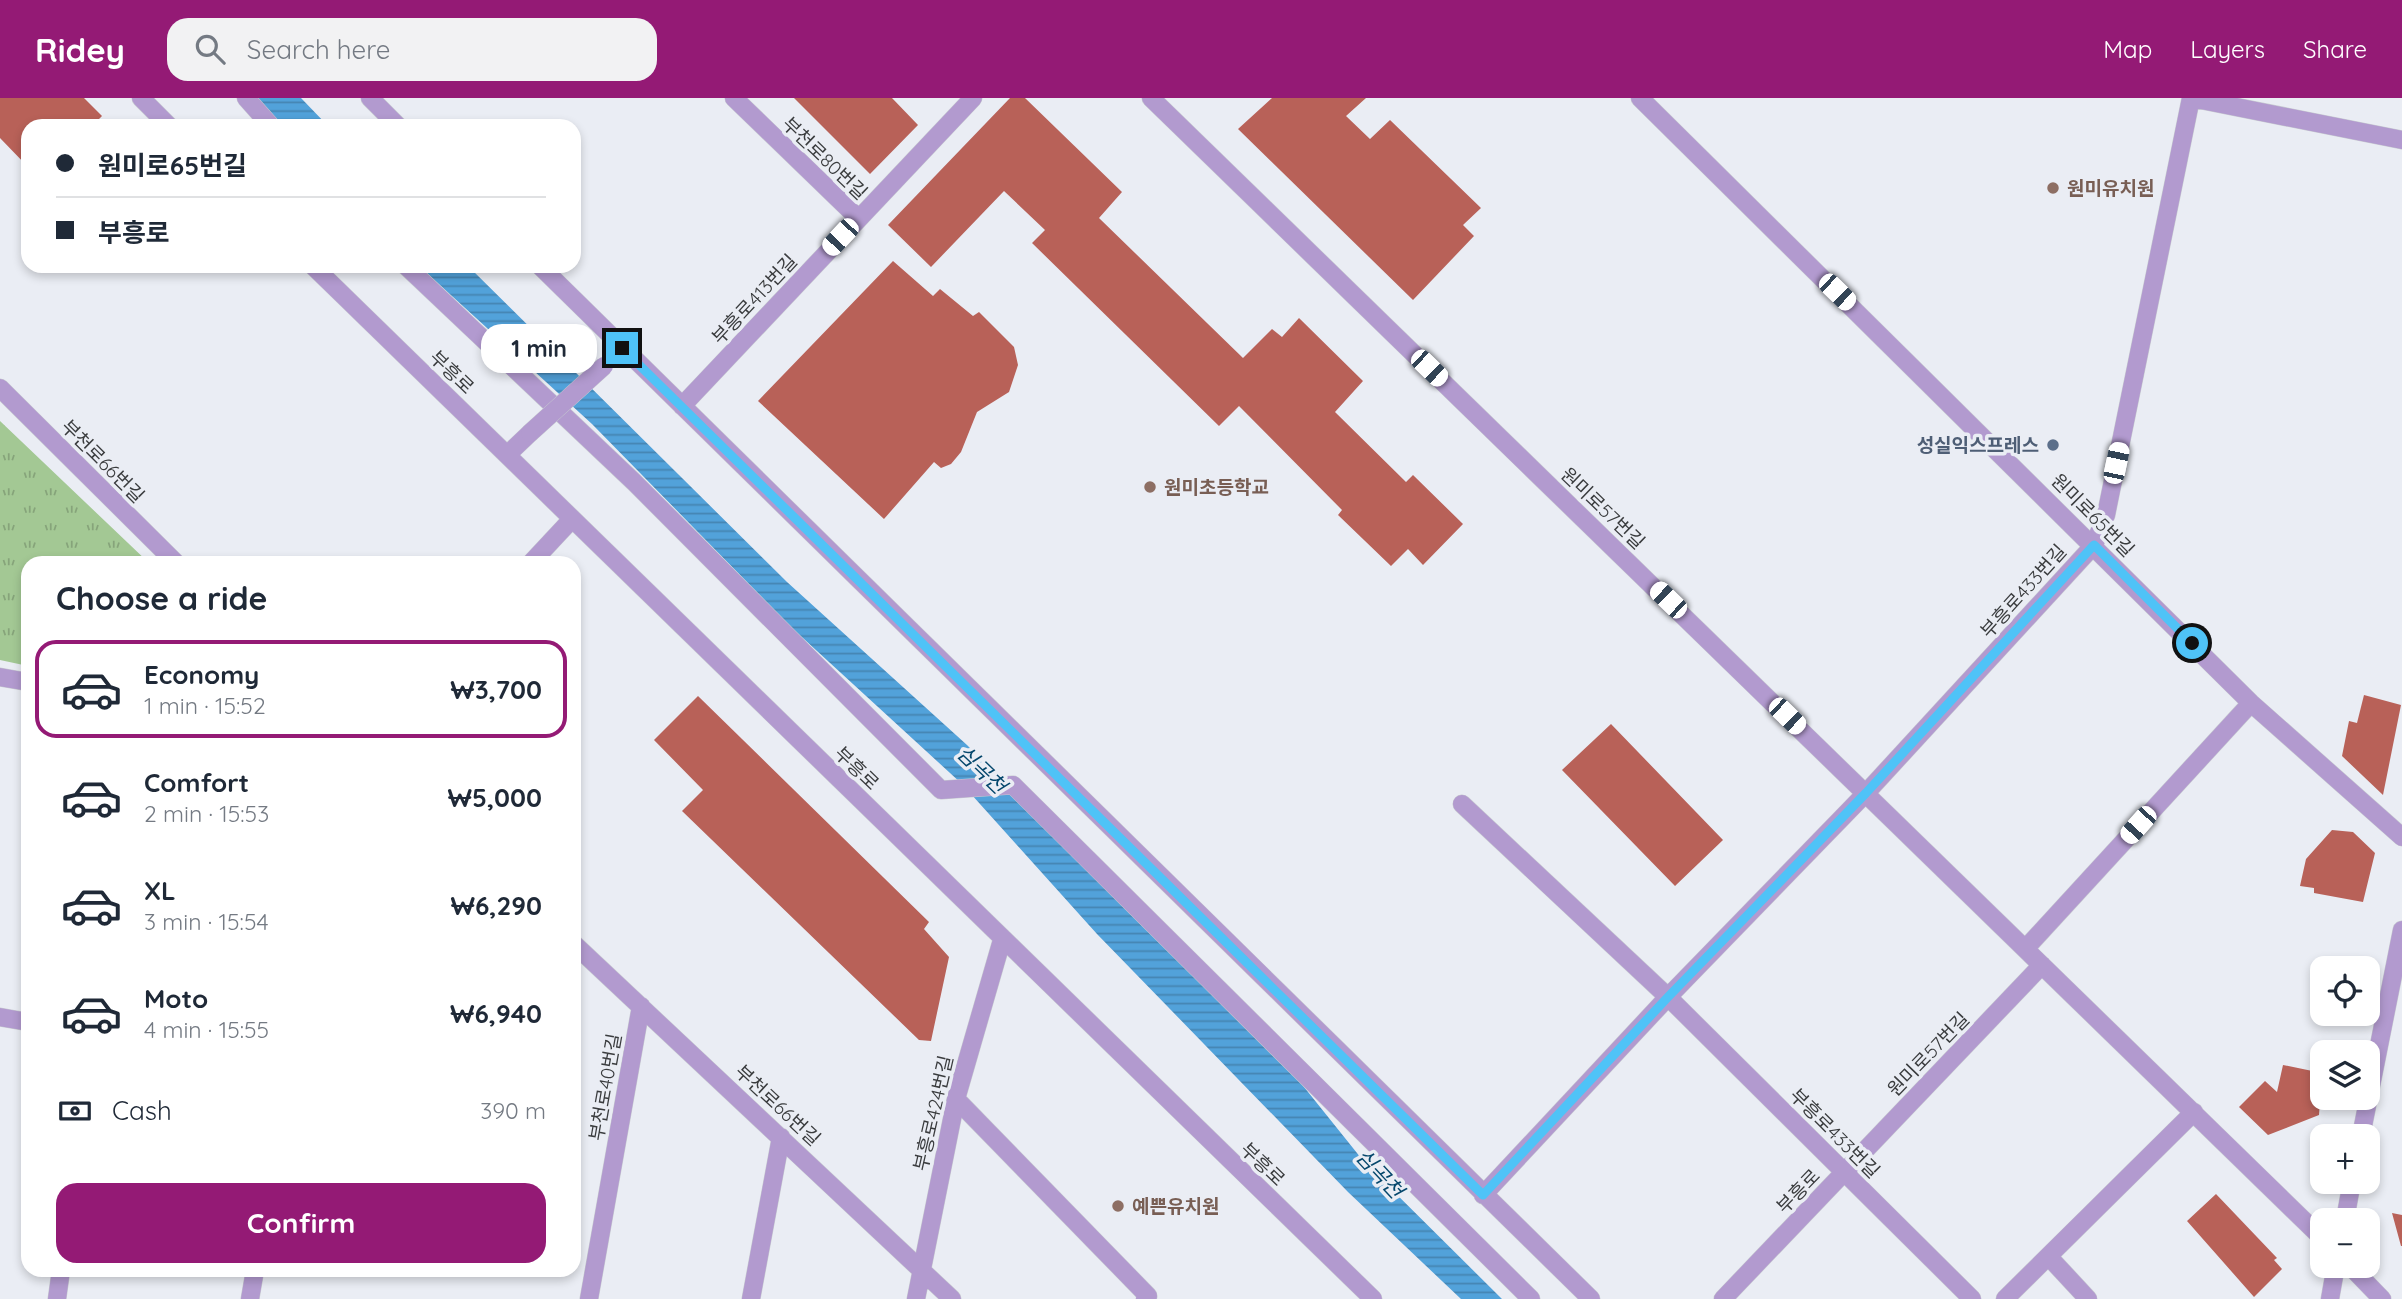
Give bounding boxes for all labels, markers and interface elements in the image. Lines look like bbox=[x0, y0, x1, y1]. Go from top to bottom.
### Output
search box bbox=[167, 18, 657, 81]
text: Ridey bbox=[35, 29, 125, 70]
icon: search bbox=[191, 30, 229, 68]
text: Search here bbox=[247, 33, 390, 66]
text: Map bbox=[2103, 34, 2152, 64]
text: Layers bbox=[2190, 34, 2265, 64]
text: Share bbox=[2303, 34, 2367, 64]
street label: 부천로80번길 bbox=[777, 112, 873, 204]
text: 원미로65번길 bbox=[98, 149, 247, 182]
place label: 원미유치원 bbox=[2067, 176, 2154, 200]
marker: 원미유치원 bbox=[2045, 180, 2061, 196]
car bbox=[818, 214, 863, 260]
text: 부흥로 bbox=[98, 216, 170, 249]
street label: 부흥로413번길 bbox=[706, 249, 802, 349]
car bbox=[1815, 270, 1860, 314]
callout: 1 min bbox=[482, 324, 598, 372]
route end bbox=[606, 332, 638, 364]
text: 1 min bbox=[511, 334, 567, 363]
street label: 부흥로 bbox=[425, 345, 479, 399]
car bbox=[1407, 346, 1452, 390]
street label: 부천로66번길 bbox=[56, 414, 150, 508]
place label: 성실익스프레스 bbox=[1917, 433, 2039, 457]
marker: 성실익스프레스 bbox=[2045, 437, 2061, 453]
car bbox=[2102, 440, 2131, 486]
street label: 원미로57번길 bbox=[1556, 462, 1650, 554]
street label: 원미로65번길 bbox=[2046, 468, 2140, 562]
place label: 원미초등학교 bbox=[1164, 475, 1269, 499]
marker: 원미초등학교 bbox=[1142, 479, 1158, 495]
street label: 부흥로433번길 bbox=[1975, 539, 2071, 643]
text: Choose a ride bbox=[56, 578, 268, 618]
car bbox=[1646, 578, 1691, 622]
route start bbox=[2176, 627, 2208, 659]
icon: car bbox=[60, 658, 123, 721]
text: Economy bbox=[144, 658, 259, 691]
text: ₩3,700 bbox=[450, 673, 542, 706]
text: 1 min · 15:52 bbox=[144, 691, 266, 720]
car bbox=[1765, 694, 1810, 738]
water label: 심곡천 bbox=[952, 740, 1014, 800]
street label: 부흥로 bbox=[830, 741, 884, 795]
icon: car bbox=[60, 766, 123, 829]
text: Comfort bbox=[144, 766, 249, 799]
text: ₩5,000 bbox=[447, 781, 542, 814]
text: 2 min · 15:53 bbox=[144, 799, 269, 828]
car bbox=[2117, 802, 2160, 848]
icon: car bbox=[60, 874, 123, 937]
text: XL bbox=[144, 874, 176, 907]
text: ₩6,290 bbox=[450, 889, 542, 922]
text: 3 min · 15:54 bbox=[144, 907, 269, 936]
map controls bbox=[2310, 956, 2380, 1278]
button: locate bbox=[2310, 956, 2380, 1026]
icon: car bbox=[60, 982, 123, 1045]
text: Moto bbox=[144, 982, 208, 1015]
text: ₩6,940 bbox=[450, 997, 542, 1030]
street label: 원미로57번길 bbox=[1882, 1007, 1974, 1101]
text: 4 min · 15:55 bbox=[144, 1015, 269, 1044]
street label: 부천로40번길 bbox=[584, 1031, 626, 1143]
button: layers bbox=[2310, 1040, 2380, 1110]
street label: 부흥로424번길 bbox=[908, 1053, 958, 1173]
street label: 부천로66번길 bbox=[730, 1059, 826, 1151]
street label: 부흥로433번길 bbox=[1785, 1083, 1885, 1183]
icon: cash bbox=[56, 1092, 94, 1130]
text: Cash bbox=[112, 1094, 172, 1127]
text: 390 m bbox=[480, 1096, 546, 1125]
button: + bbox=[2310, 1124, 2380, 1194]
street label: 부흥로 bbox=[1236, 1137, 1290, 1191]
water label: 심곡천 bbox=[1351, 1143, 1411, 1205]
street label: 부흥로 bbox=[1771, 1164, 1825, 1218]
button: Confirm bbox=[56, 1183, 546, 1263]
place label: 예쁜유치원 bbox=[1132, 1194, 1219, 1218]
marker: 예쁜유치원 bbox=[1110, 1198, 1126, 1214]
button: − bbox=[2310, 1208, 2380, 1278]

